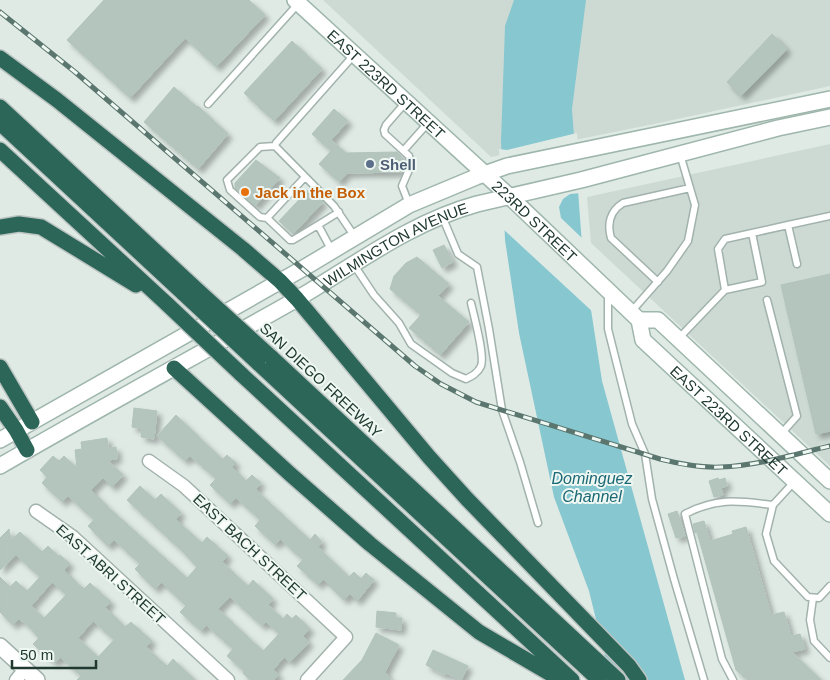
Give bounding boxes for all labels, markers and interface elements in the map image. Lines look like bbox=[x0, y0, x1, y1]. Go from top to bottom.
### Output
street label: EAST 223RD STREET bbox=[324, 26, 449, 142]
place label: Shell bbox=[380, 156, 416, 173]
marker: Shell bbox=[364, 158, 376, 170]
street label: 223RD STREET bbox=[489, 177, 581, 265]
place label: Jack in the Box bbox=[255, 184, 366, 201]
marker: Jack in the Box bbox=[239, 186, 251, 198]
street label: WILMINGTON AVENUE bbox=[320, 199, 470, 289]
street label: SAN DIEGO FREEWAY bbox=[257, 319, 385, 441]
street label: EAST 223RD STREET bbox=[667, 362, 791, 479]
water label: Dominguez Channel bbox=[552, 470, 632, 505]
street label: EAST BACH STREET bbox=[190, 490, 310, 604]
street label: EAST ABRI STREET bbox=[53, 521, 169, 627]
scale bar bbox=[12, 638, 96, 670]
text: 50 m bbox=[20, 646, 53, 663]

